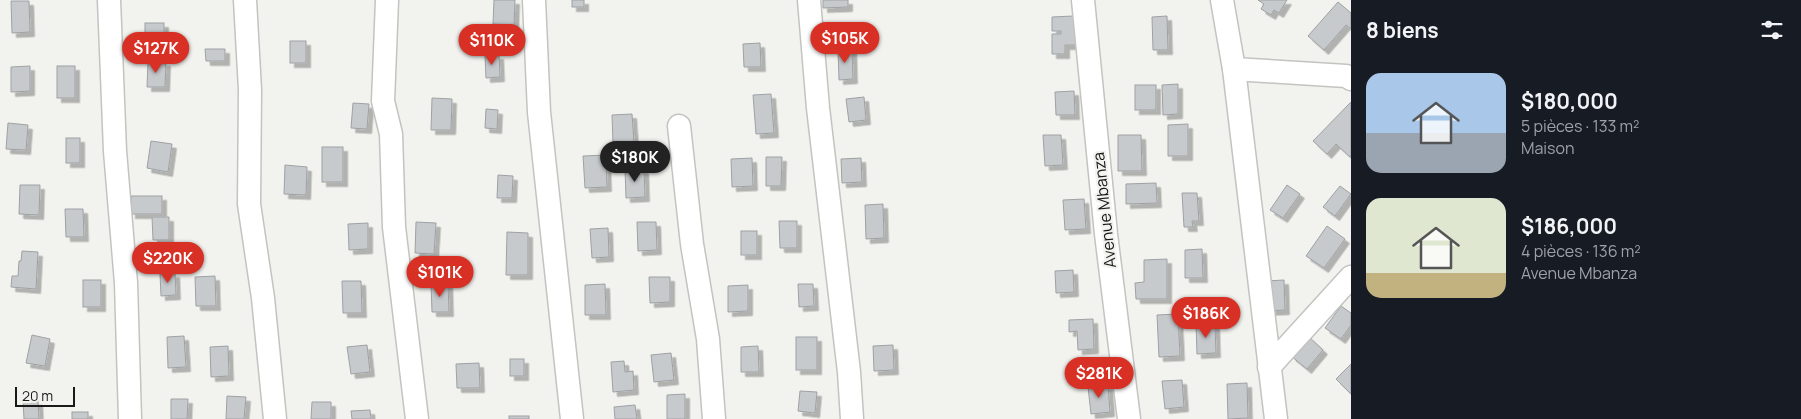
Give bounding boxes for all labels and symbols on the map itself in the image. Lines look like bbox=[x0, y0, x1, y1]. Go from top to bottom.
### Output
pin: $105K bbox=[810, 22, 880, 64]
pin: $110K bbox=[457, 23, 527, 66]
pin: $127K bbox=[121, 32, 191, 74]
pin: $180K bbox=[600, 140, 670, 183]
street label: Avenue Mbanza bbox=[1087, 151, 1121, 269]
pin: $220K bbox=[133, 242, 203, 284]
pin: $101K bbox=[405, 256, 475, 298]
pin: $186K bbox=[1171, 296, 1241, 339]
pin: $281K bbox=[1064, 356, 1134, 399]
scale bar bbox=[15, 384, 75, 407]

